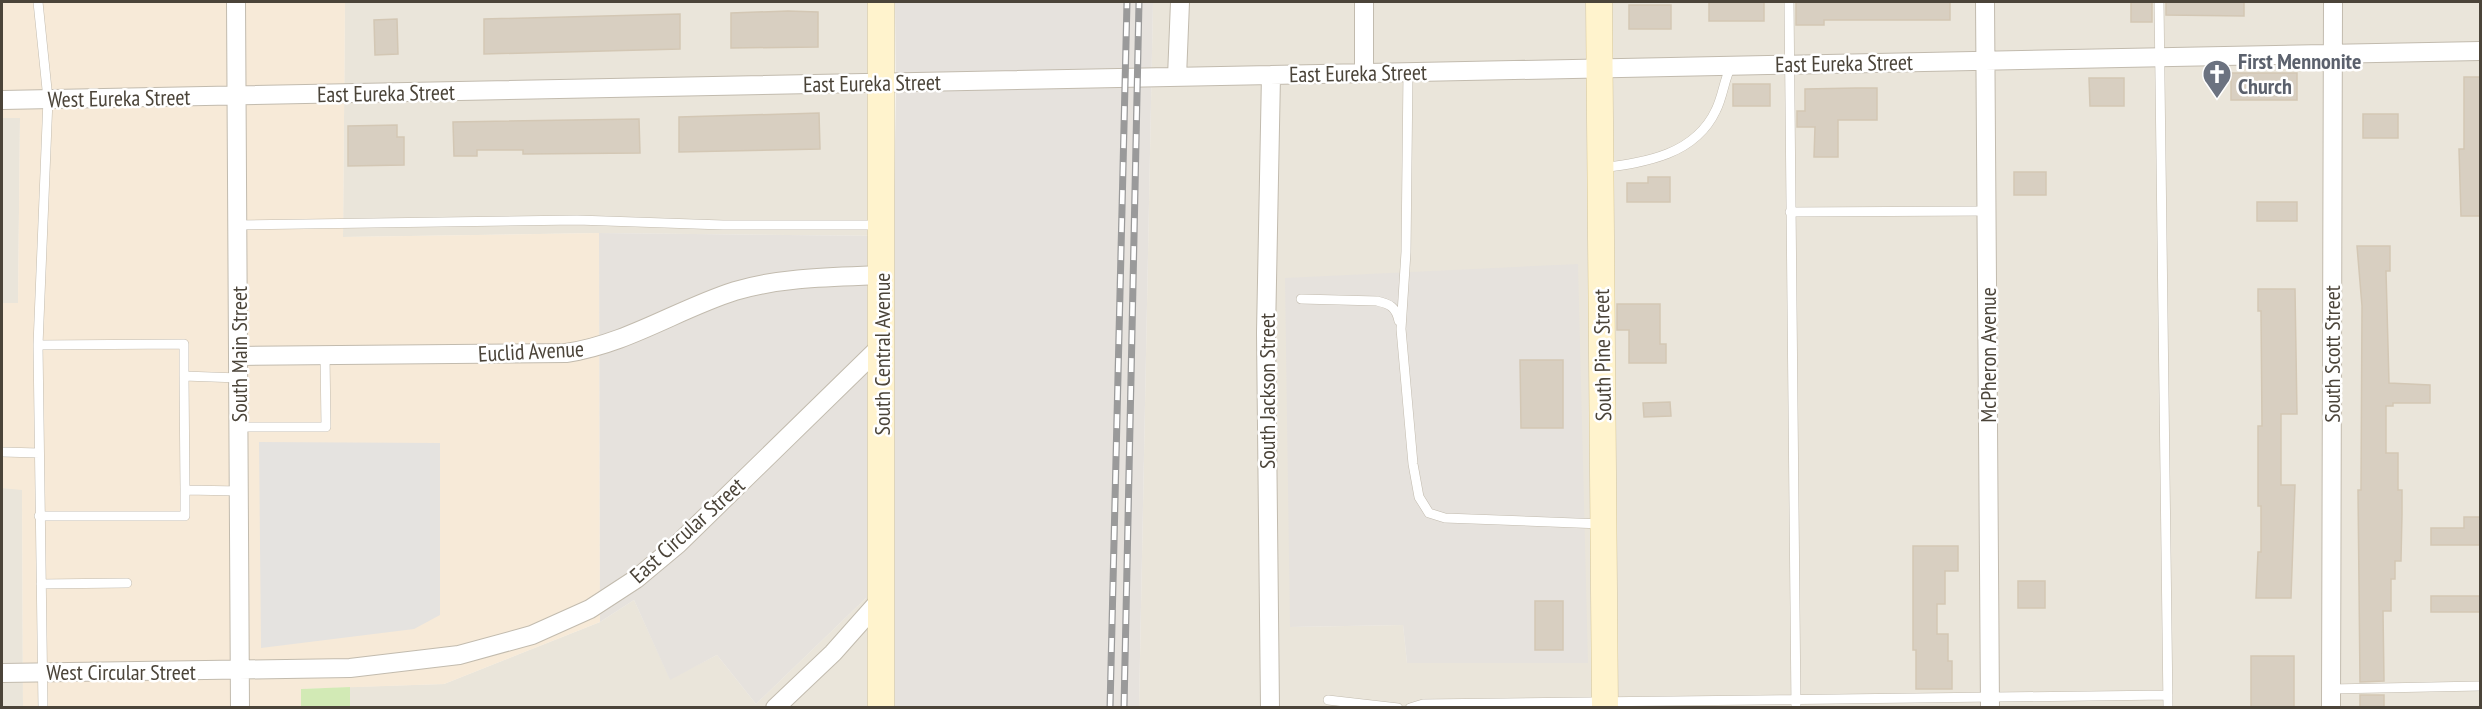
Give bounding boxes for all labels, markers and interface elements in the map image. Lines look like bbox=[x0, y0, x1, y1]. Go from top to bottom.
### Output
place label: First Mennonite Church bbox=[2238, 47, 2361, 100]
street label: East Eureka Street bbox=[1775, 48, 1913, 78]
street label: East Eureka Street bbox=[1289, 58, 1427, 88]
church icon: First Mennonite Church bbox=[2201, 58, 2233, 100]
street label: East Eureka Street bbox=[803, 68, 941, 98]
street label: East Eureka Street bbox=[317, 78, 455, 108]
street label: West Eureka Street bbox=[47, 83, 191, 113]
street label: South Central Avenue bbox=[868, 273, 896, 435]
street label: South Scott Street bbox=[2318, 285, 2346, 423]
street label: South Main Street bbox=[225, 286, 253, 422]
street label: McPheron Avenue bbox=[1974, 287, 2002, 423]
street label: South Pine Street bbox=[1587, 289, 1617, 421]
street label: South Jackson Street bbox=[1253, 313, 1281, 469]
street label: Euclid Avenue bbox=[477, 334, 585, 368]
street label: East Circular Street bbox=[624, 471, 750, 589]
street label: West Circular Street bbox=[46, 658, 196, 686]

